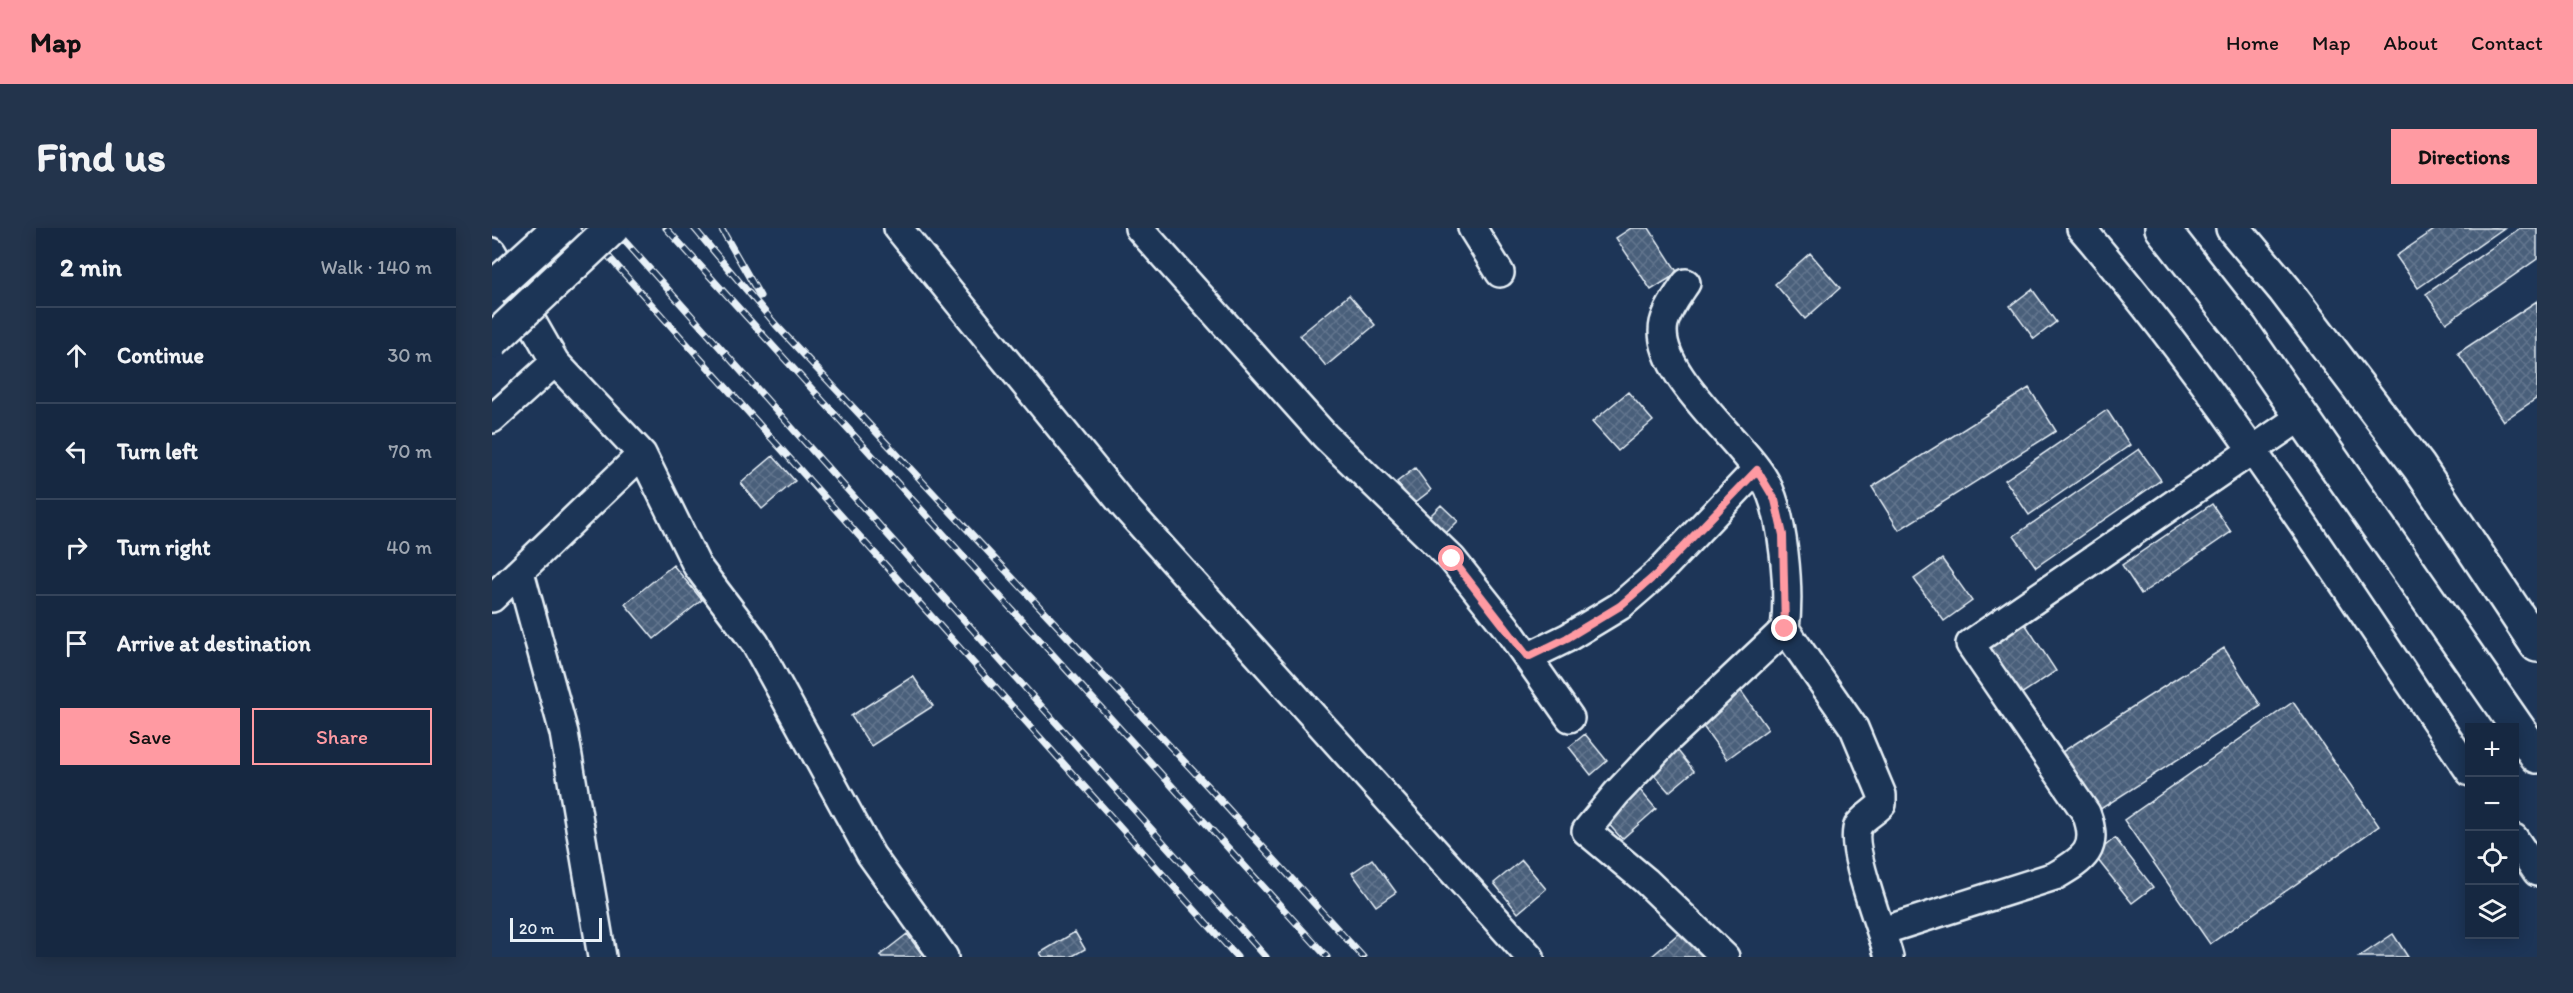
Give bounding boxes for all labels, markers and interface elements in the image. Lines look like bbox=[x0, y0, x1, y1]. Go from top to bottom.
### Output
text: Map bbox=[30, 25, 81, 59]
text: Home bbox=[2226, 30, 2279, 55]
text: Map bbox=[2312, 30, 2351, 55]
text: About bbox=[2384, 30, 2438, 55]
text: Contact bbox=[2471, 30, 2543, 55]
button: Directions bbox=[2391, 129, 2537, 184]
text: Find us bbox=[36, 131, 166, 182]
text: 2 min bbox=[60, 251, 122, 283]
text: Walk · 140 m bbox=[321, 255, 432, 279]
icon: ahead bbox=[60, 339, 93, 372]
text: Continue bbox=[117, 342, 204, 369]
text: 30 m bbox=[387, 343, 432, 367]
icon: left bbox=[60, 435, 93, 468]
text: Turn left bbox=[117, 438, 198, 465]
text: 70 m bbox=[388, 439, 432, 463]
icon: right bbox=[60, 531, 93, 564]
text: Turn right bbox=[117, 534, 211, 561]
text: 40 m bbox=[386, 535, 432, 559]
route start bbox=[1438, 545, 1464, 571]
route end bbox=[1771, 615, 1797, 641]
icon: arrive bbox=[60, 627, 93, 660]
text: Arrive at destination bbox=[117, 630, 311, 657]
button: Save bbox=[60, 708, 240, 765]
button: Share bbox=[252, 708, 432, 765]
map controls bbox=[2465, 723, 2519, 939]
button: + bbox=[2465, 723, 2519, 777]
button: − bbox=[2465, 777, 2519, 831]
button: locate bbox=[2465, 831, 2519, 885]
button: layers bbox=[2465, 885, 2519, 939]
scale bar bbox=[510, 915, 602, 942]
text: 20 m bbox=[519, 919, 554, 938]

